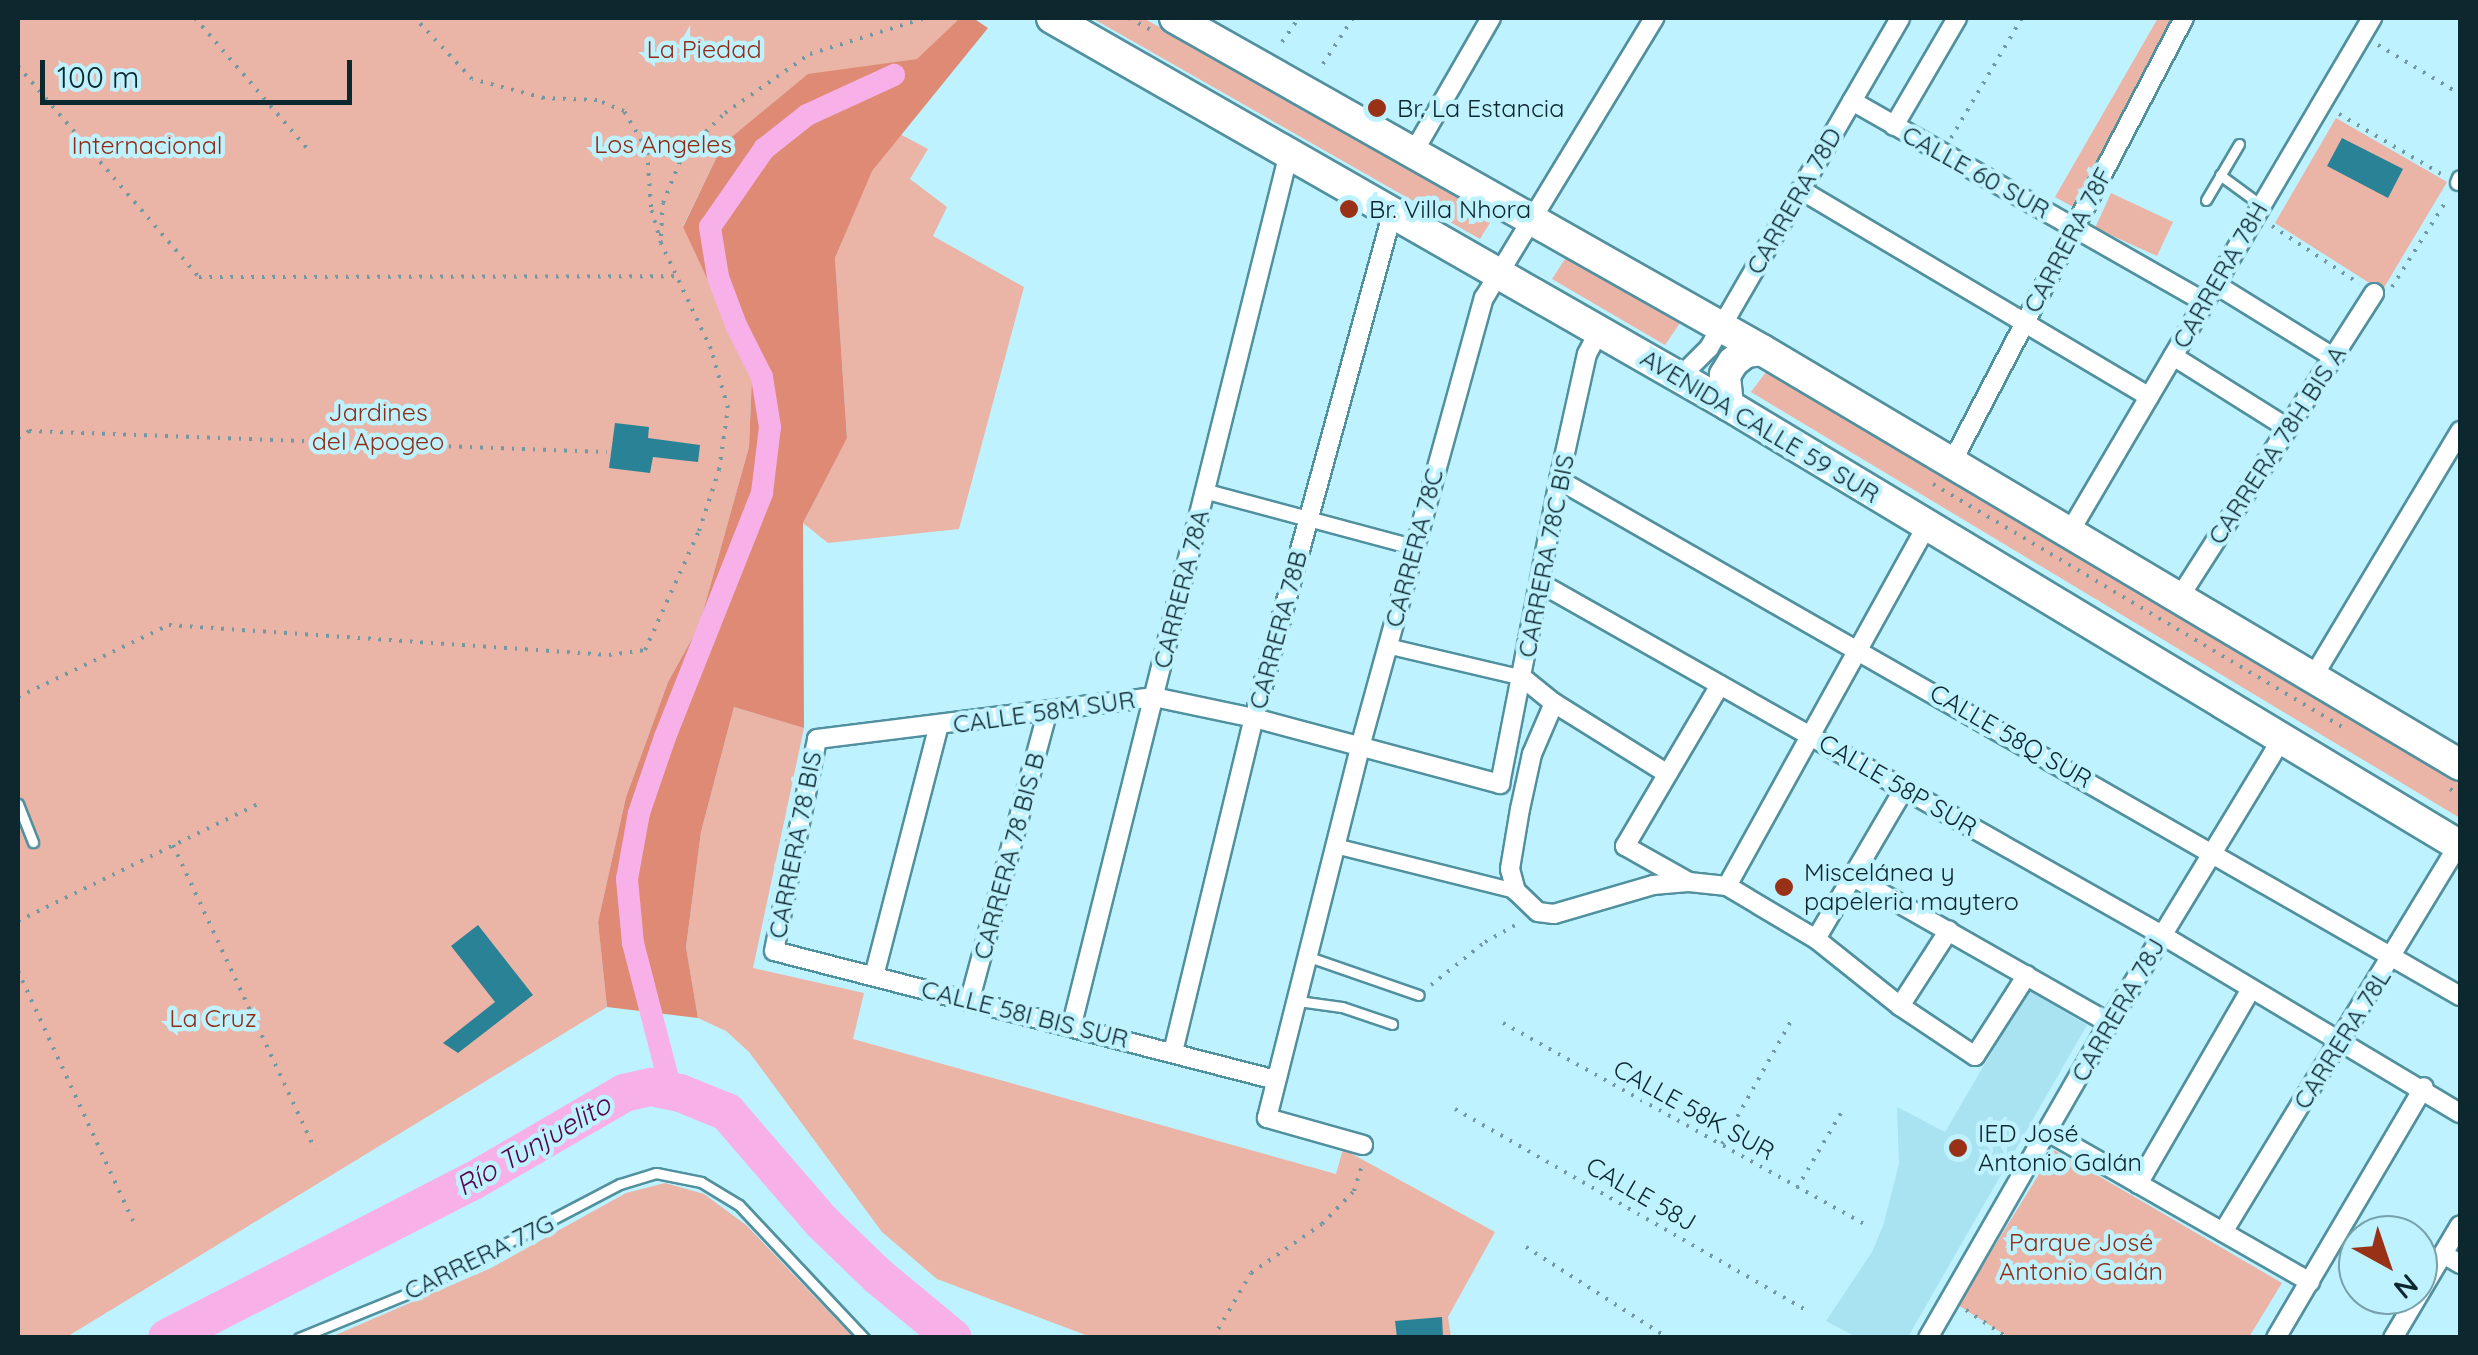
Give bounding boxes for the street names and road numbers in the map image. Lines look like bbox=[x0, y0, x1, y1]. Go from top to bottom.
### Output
street label: CALLE 60 SUR bbox=[1897, 119, 2055, 225]
street label: CARRERA 78D bbox=[1740, 122, 1848, 280]
street label: CARRERA 78F bbox=[2017, 162, 2119, 318]
street label: CARRERA 78H bbox=[2166, 196, 2274, 354]
street label: CARRERA 78H BIS A bbox=[2202, 340, 2352, 550]
street label: AVENIDA CALLE 59 SUR bbox=[1635, 343, 1885, 509]
street label: CARRERA 78C BIS bbox=[1512, 452, 1580, 660]
street label: CARRERA 78C bbox=[1378, 466, 1450, 630]
street label: CARRERA 78A bbox=[1147, 507, 1215, 671]
street label: CARRERA 78B bbox=[1242, 548, 1314, 712]
street label: CALLE 58Q SUR bbox=[1925, 677, 2097, 795]
street label: CALLE 58M SUR bbox=[951, 684, 1137, 740]
street label: CALLE 58P SUR bbox=[1814, 728, 1982, 842]
street label: CARRERA 78 BIS bbox=[762, 749, 828, 941]
street label: CARRERA 78 BIS B bbox=[967, 749, 1051, 963]
street label: CARRERA 78J bbox=[2065, 933, 2171, 1087]
street label: CARRERA 78L bbox=[2287, 963, 2397, 1115]
street label: CALLE 58I BIS SUR bbox=[918, 974, 1132, 1054]
street label: CALLE 58K SUR bbox=[1608, 1053, 1780, 1167]
street label: CALLE 58J bbox=[1581, 1151, 1701, 1237]
street label: CARRERA 77G bbox=[399, 1208, 559, 1306]

